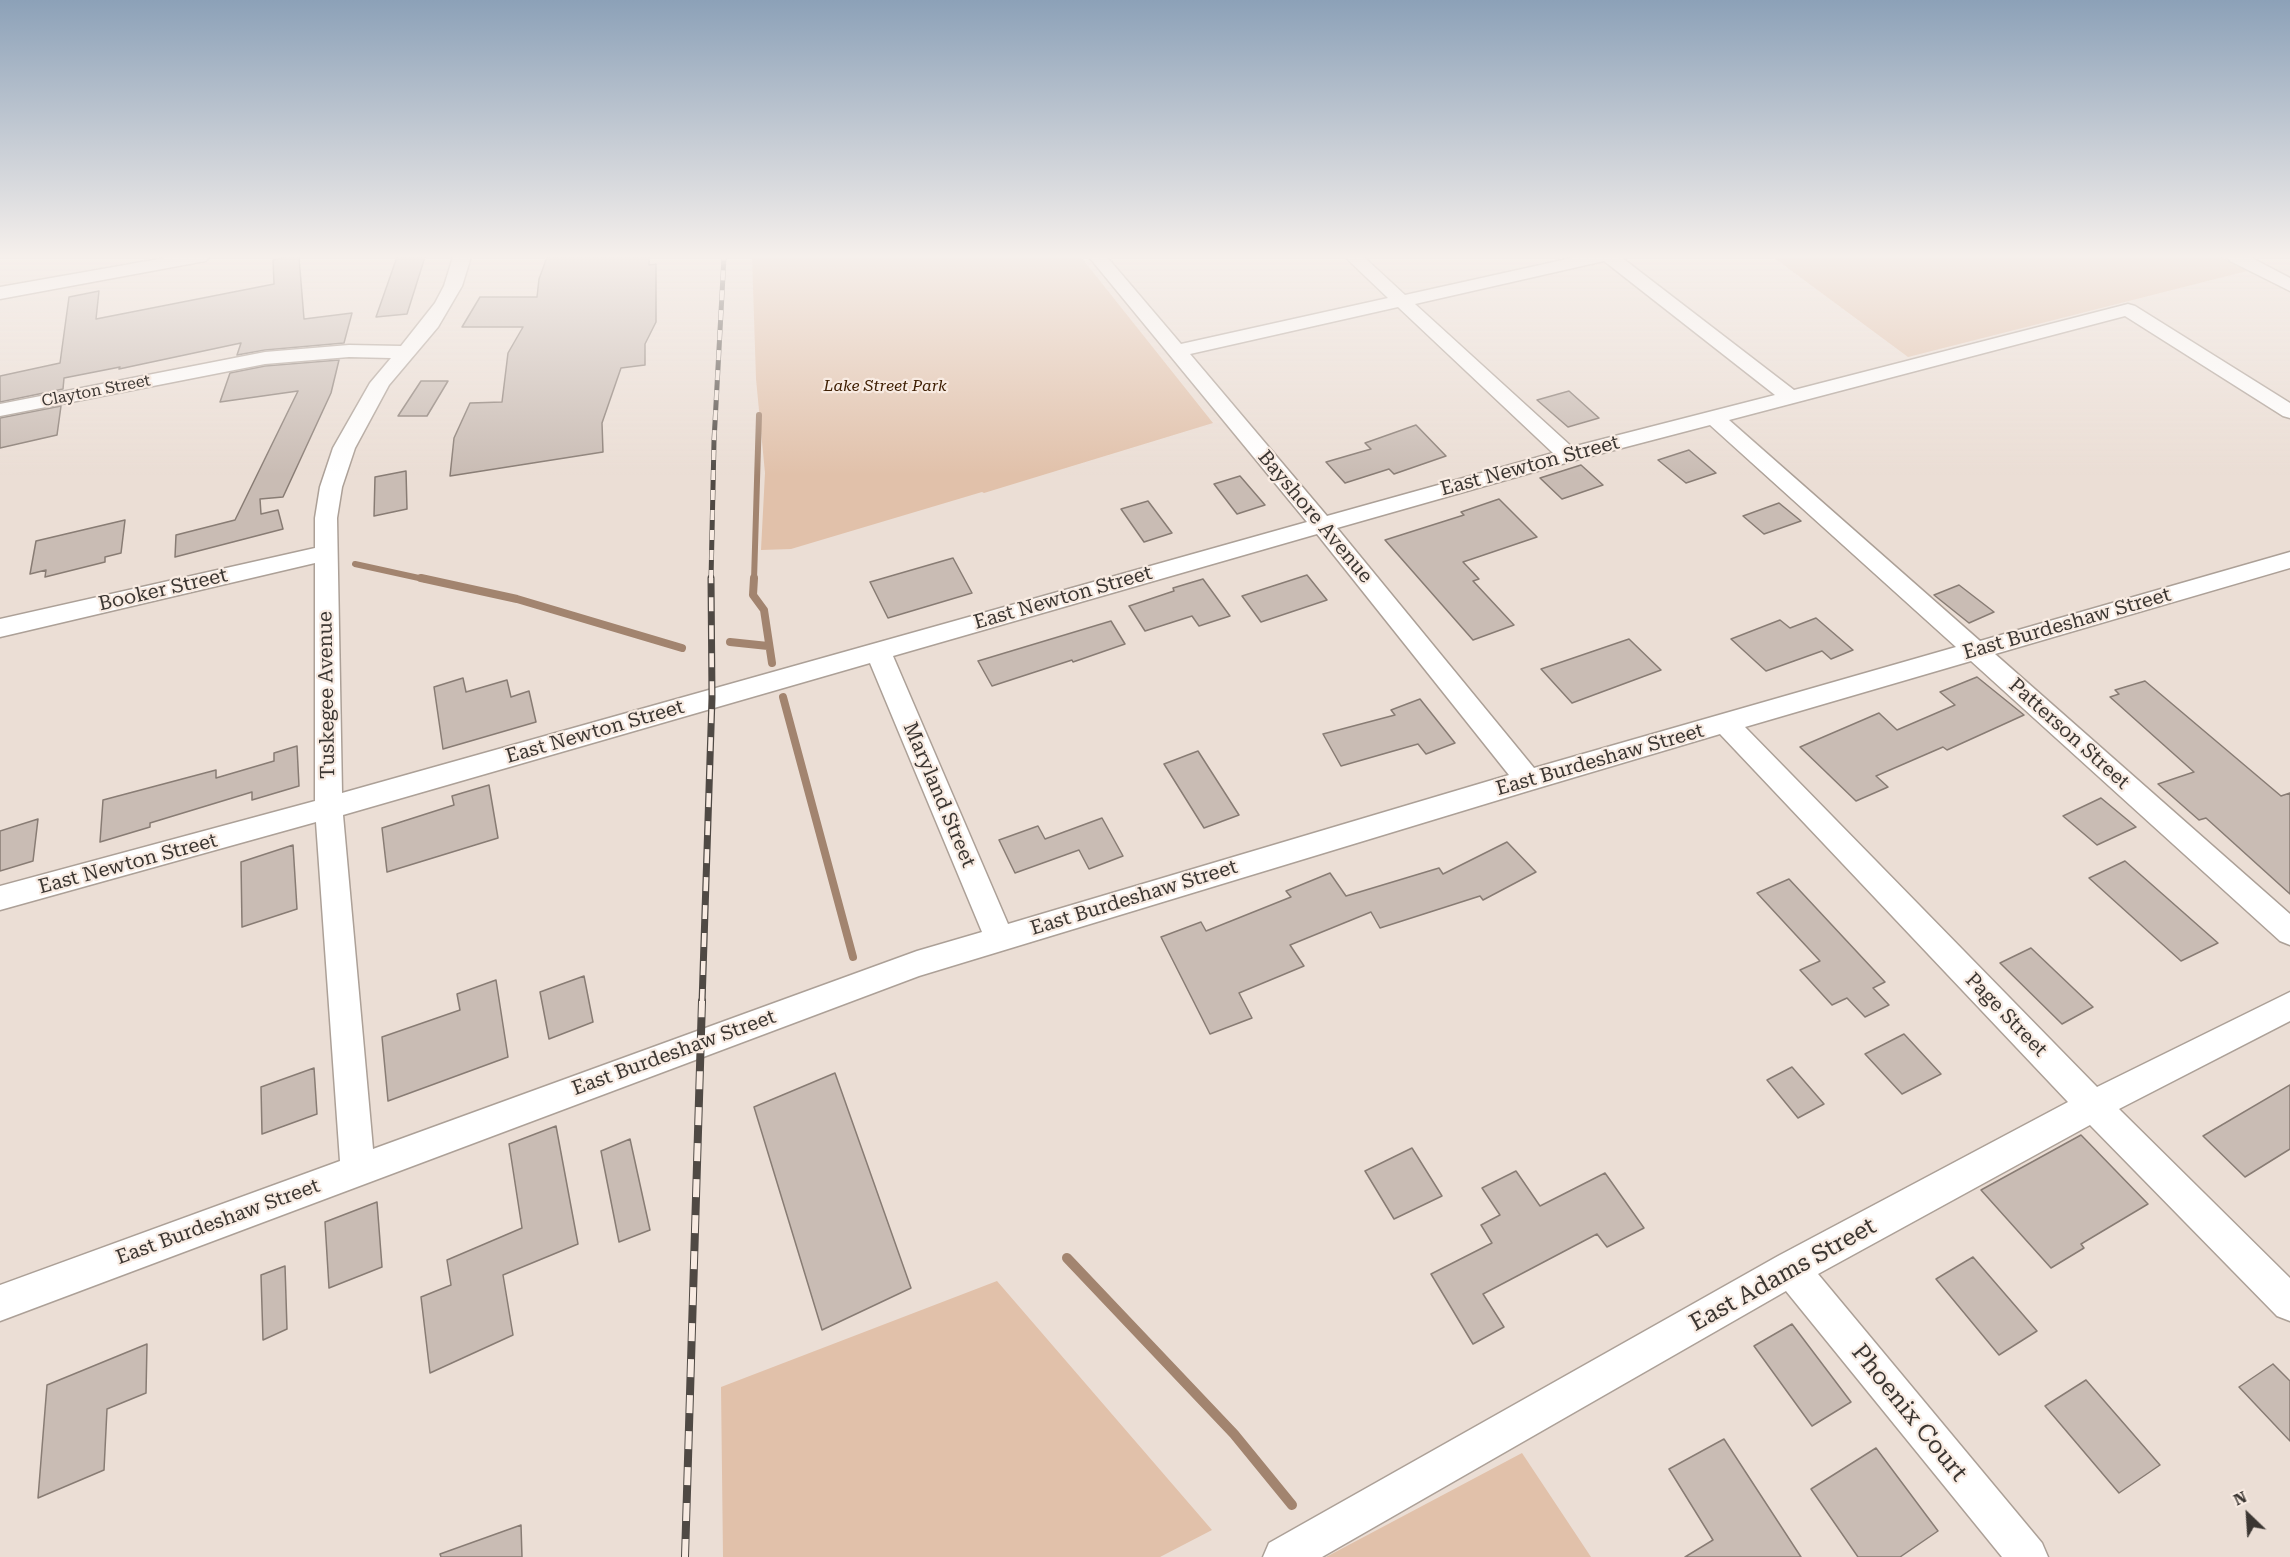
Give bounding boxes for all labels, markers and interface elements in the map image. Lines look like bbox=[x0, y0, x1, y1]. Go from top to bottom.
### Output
street label: Clayton Street bbox=[40, 371, 152, 411]
park label: Lake Street Park bbox=[823, 376, 947, 396]
street label: East Newton Street bbox=[1438, 431, 1622, 501]
street label: Bayshore Avenue bbox=[1253, 446, 1377, 588]
street label: East Newton Street bbox=[971, 561, 1155, 635]
street label: Booker Street bbox=[96, 563, 230, 617]
street label: East Burdeshaw Street bbox=[1960, 583, 2174, 665]
street label: Tuskegee Avenue bbox=[314, 611, 340, 779]
street label: Patterson Street bbox=[2004, 674, 2134, 794]
street label: East Newton Street bbox=[503, 695, 687, 769]
street label: Maryland Street bbox=[898, 719, 980, 871]
street label: East Burdeshaw Street bbox=[1493, 719, 1707, 801]
street label: East Newton Street bbox=[36, 829, 220, 899]
street label: East Burdeshaw Street bbox=[1028, 855, 1240, 941]
street label: Page Street bbox=[1960, 968, 2052, 1062]
street label: East Burdeshaw Street bbox=[569, 1005, 779, 1101]
street label: East Burdeshaw Street bbox=[113, 1174, 323, 1270]
street label: East Adams Street bbox=[1685, 1212, 1881, 1338]
street label: Phoenix Court bbox=[1845, 1339, 1973, 1487]
north arrow bbox=[2218, 1485, 2278, 1545]
text: N bbox=[2231, 1487, 2250, 1509]

